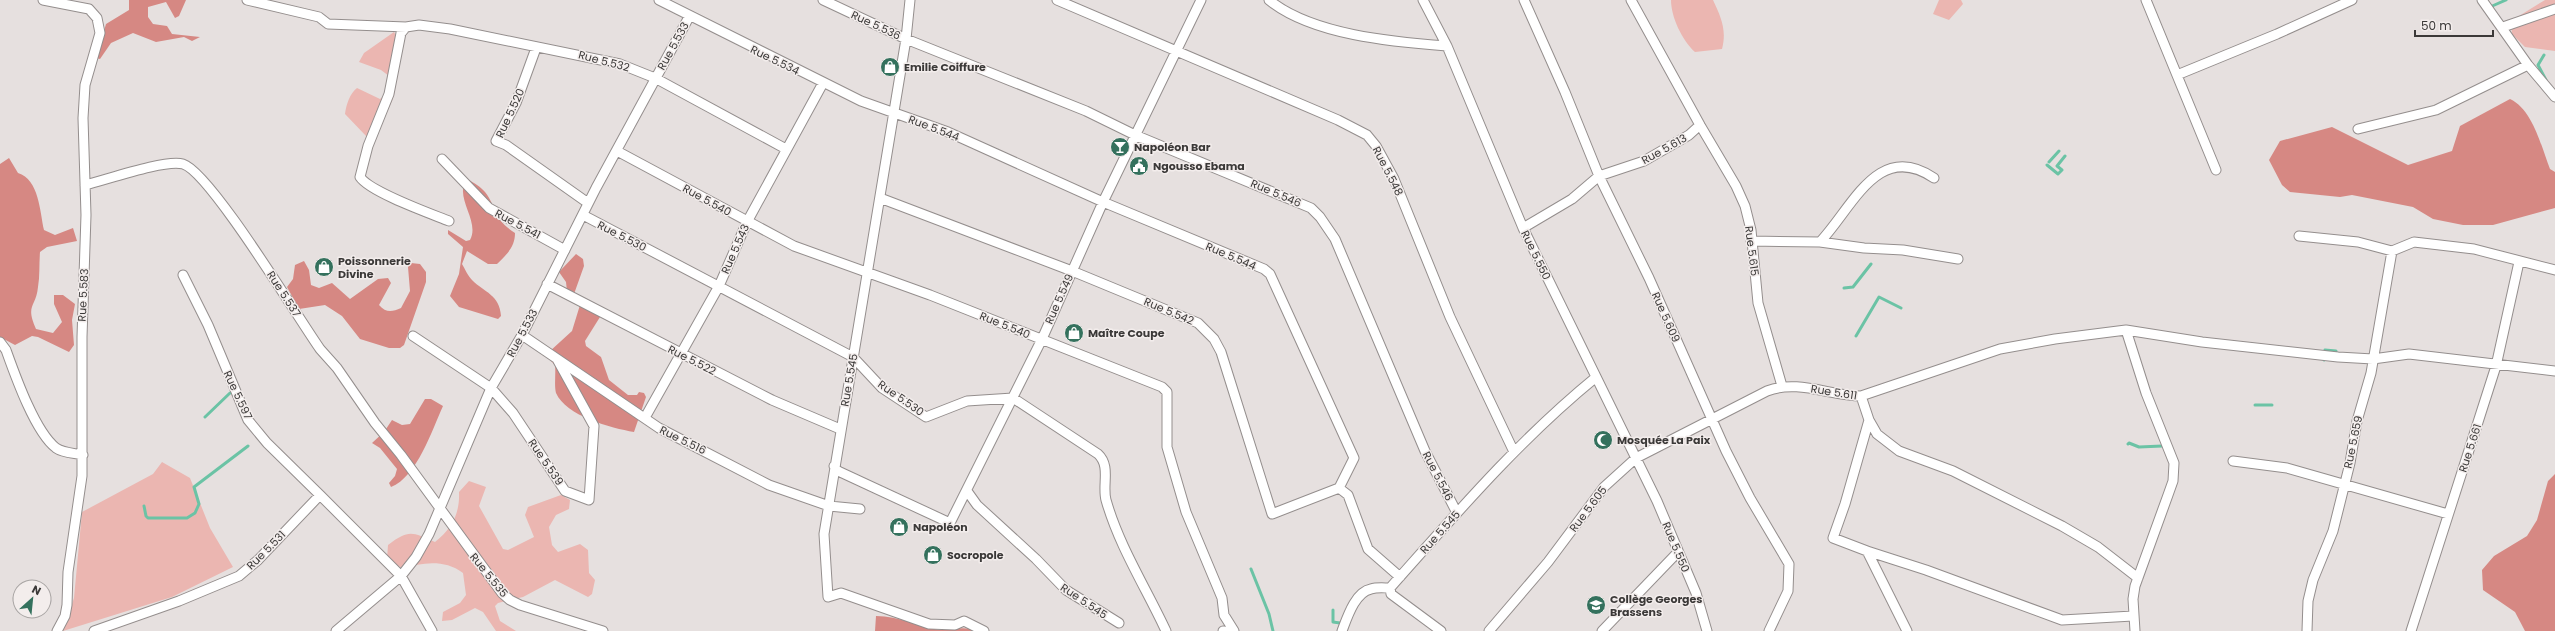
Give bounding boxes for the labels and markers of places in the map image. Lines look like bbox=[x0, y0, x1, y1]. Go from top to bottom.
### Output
shop icon: Emilie Coiffure bbox=[879, 56, 901, 78]
place label: Emilie Coiffure bbox=[904, 59, 986, 75]
bar icon: Napoléon Bar bbox=[1109, 136, 1131, 158]
place label: Napoléon Bar bbox=[1134, 139, 1211, 155]
public building icon: Ngousso Ebama bbox=[1128, 155, 1150, 177]
place label: Ngousso Ebama bbox=[1153, 158, 1245, 174]
place label: Poissonnerie Divine bbox=[338, 253, 411, 282]
shop icon: Poissonnerie Divine bbox=[313, 256, 335, 278]
shop icon: Maître Coupe bbox=[1063, 322, 1085, 344]
place label: Maître Coupe bbox=[1088, 325, 1165, 341]
mosque icon: Mosquée La Paix bbox=[1592, 429, 1614, 451]
place label: Mosquée La Paix bbox=[1617, 432, 1711, 448]
shop icon: Napoléon bbox=[888, 516, 910, 538]
place label: Napoléon bbox=[913, 519, 968, 535]
shop icon: Socropole bbox=[922, 544, 944, 566]
place label: Socropole bbox=[947, 547, 1004, 563]
place label: Collège Georges Brassens bbox=[1610, 591, 1703, 620]
school or university icon: Collège Georges Brassens bbox=[1585, 594, 1607, 616]

